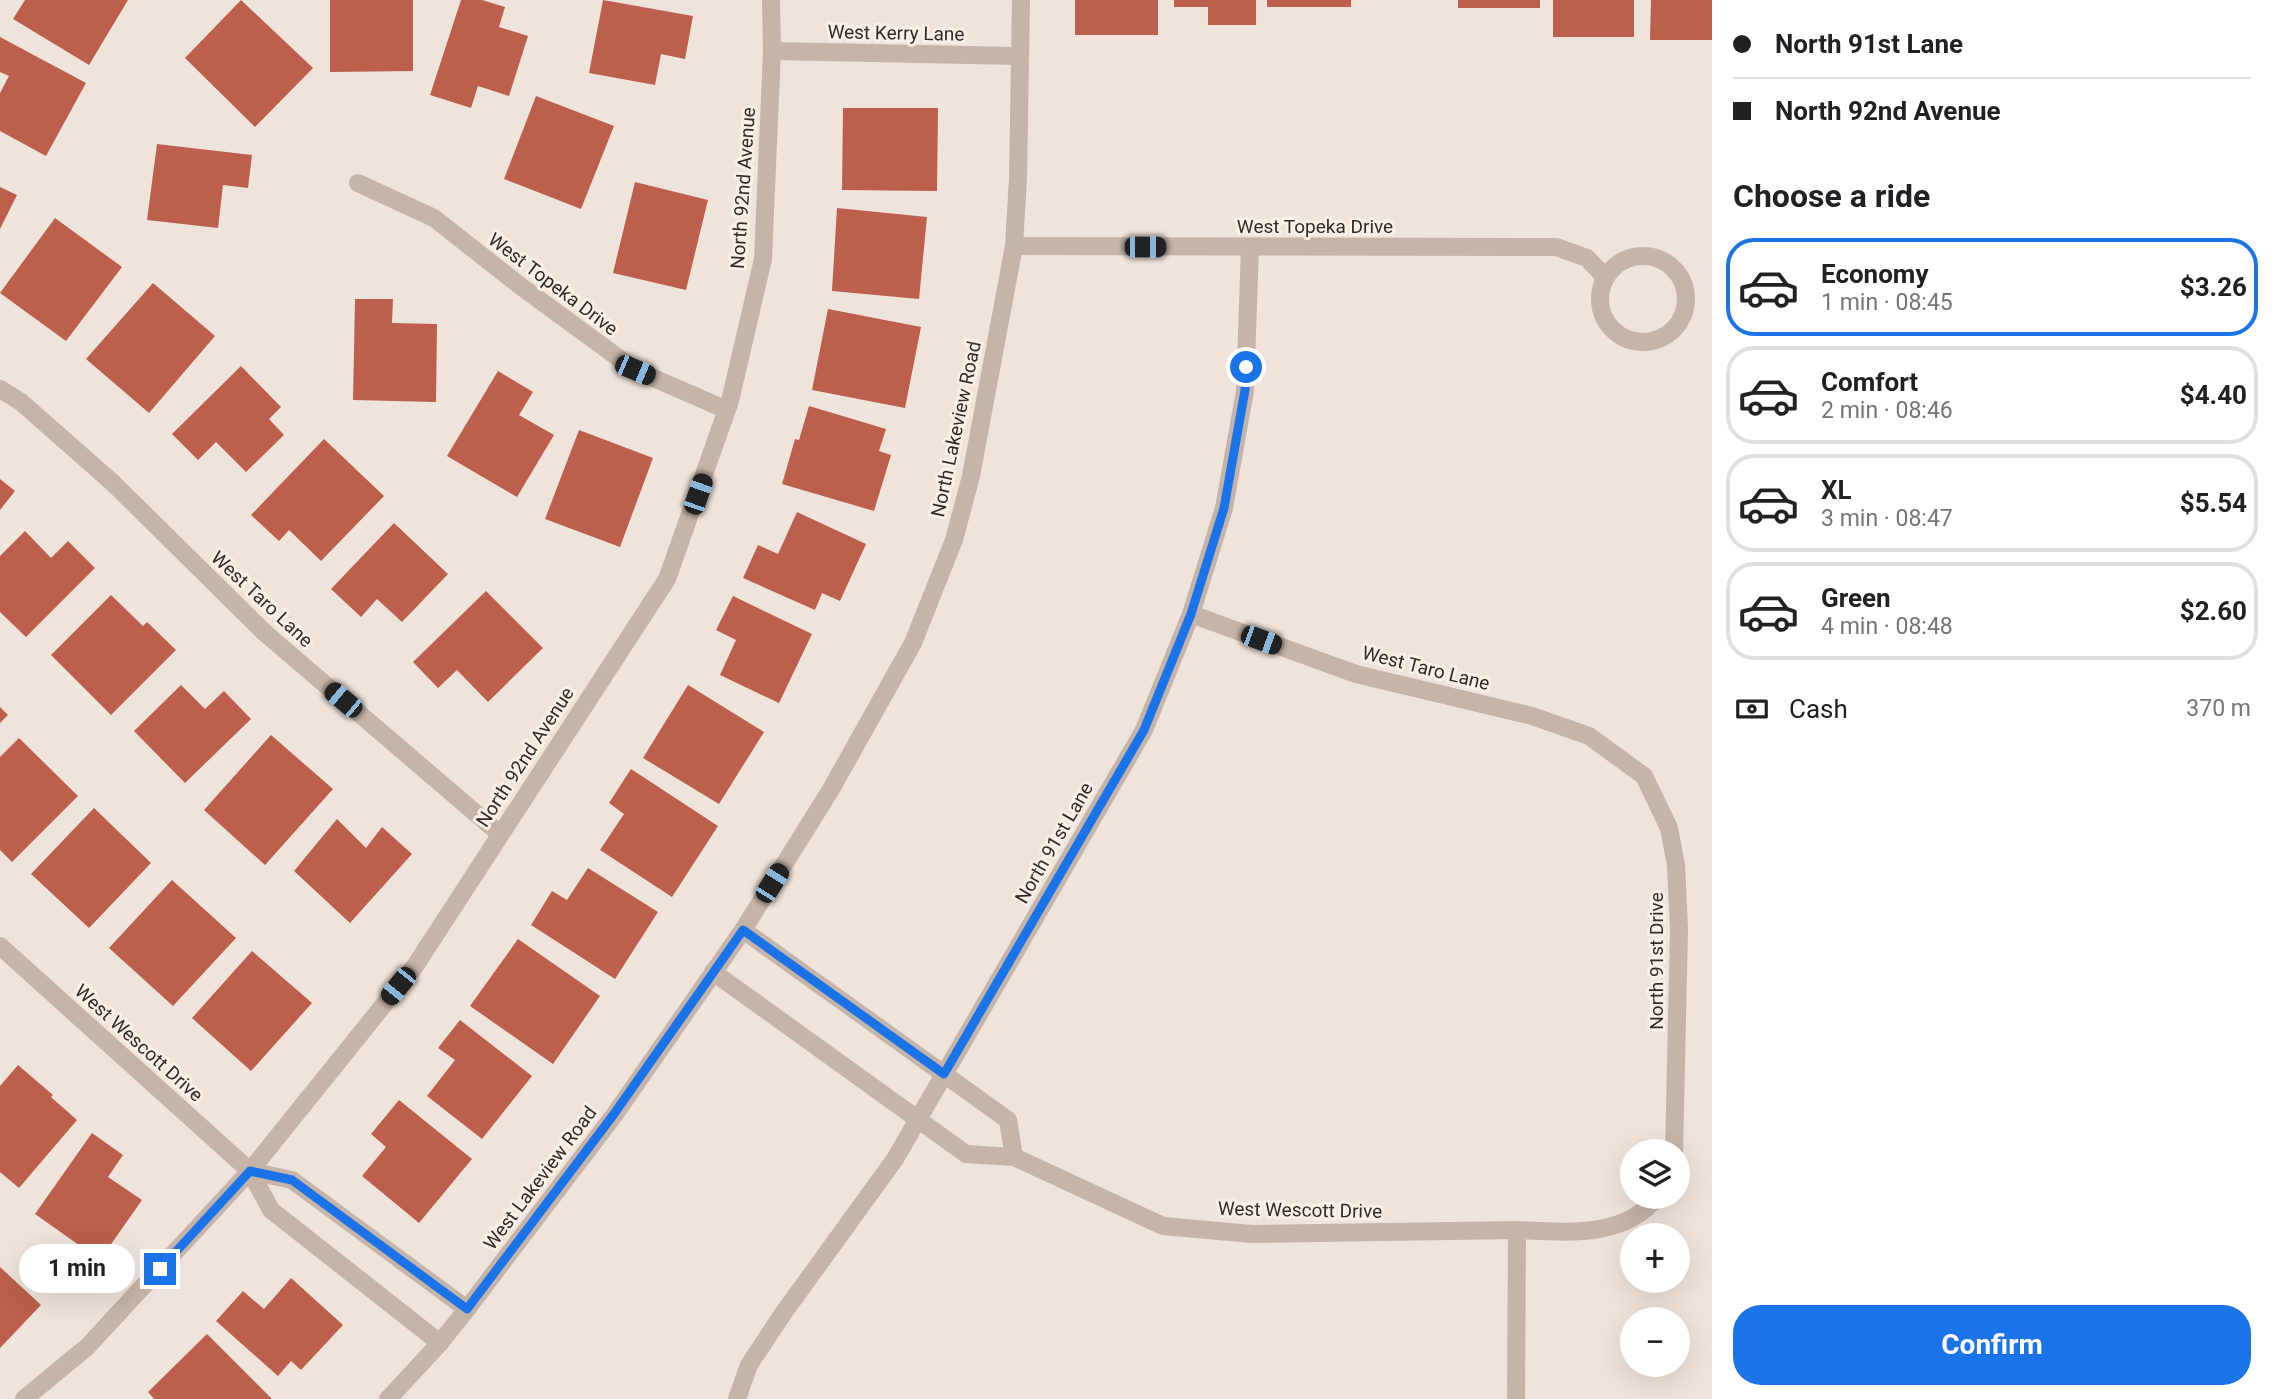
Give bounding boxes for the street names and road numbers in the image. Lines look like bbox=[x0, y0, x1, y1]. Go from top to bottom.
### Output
street label: West Kerry Lane bbox=[827, 20, 965, 46]
street label: North 92nd Avenue bbox=[726, 106, 760, 270]
street label: West Topeka Drive bbox=[1237, 215, 1393, 238]
street label: West Topeka Drive bbox=[484, 228, 622, 340]
street label: North Lakeview Road bbox=[926, 339, 986, 519]
street label: West Taro Lane bbox=[206, 546, 318, 652]
street label: West Taro Lane bbox=[1360, 641, 1492, 695]
street label: North 92nd Avenue bbox=[471, 683, 579, 831]
street label: North 91st Lane bbox=[1010, 778, 1098, 908]
street label: North 91st Drive bbox=[1645, 892, 1668, 1030]
street label: West Wescott Drive bbox=[70, 979, 208, 1107]
street label: West Lakeview Road bbox=[479, 1102, 601, 1254]
street label: West Wescott Drive bbox=[1218, 1197, 1382, 1223]

